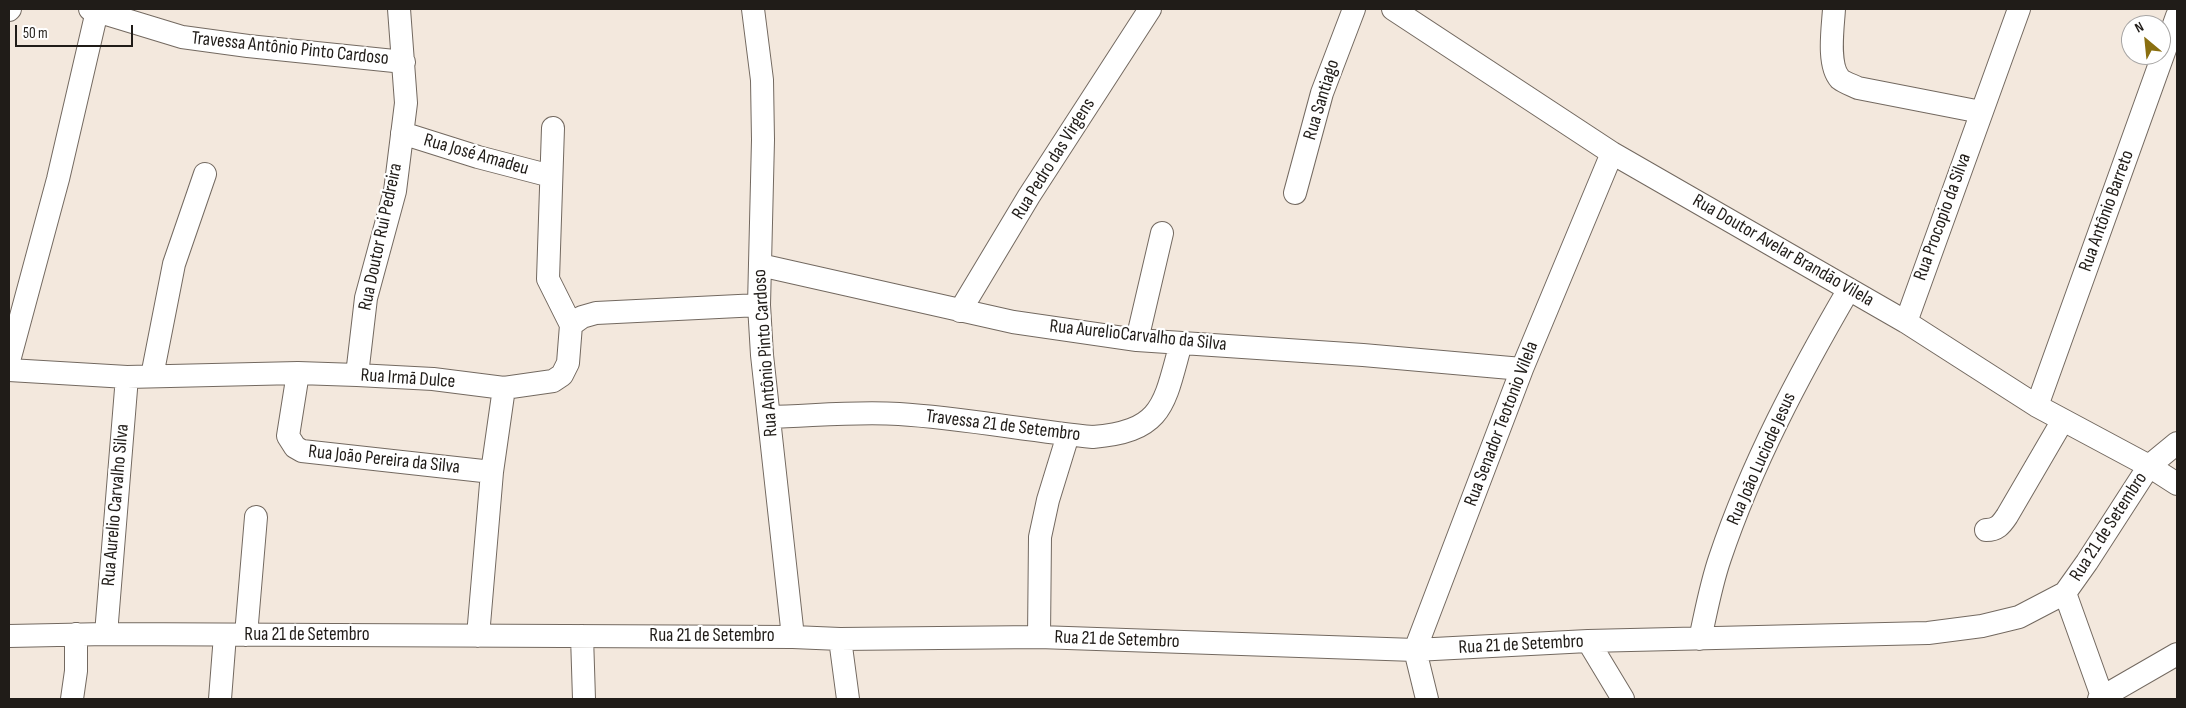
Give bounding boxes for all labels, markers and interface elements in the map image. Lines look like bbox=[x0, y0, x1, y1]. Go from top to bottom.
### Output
scale bar bbox=[18, 15, 135, 47]
north arrow bbox=[2121, 15, 2171, 65]
text: N bbox=[2132, 18, 2146, 36]
text: 50 m bbox=[23, 24, 48, 43]
street label: Travessa Antônio Pinto Cardoso bbox=[190, 27, 390, 71]
street label: Rua Santiago bbox=[1299, 57, 1345, 143]
street label: Rua Pedro das Virgens bbox=[1008, 94, 1100, 224]
street label: Rua José Amadeu bbox=[421, 129, 531, 181]
street label: Rua Antônio Barreto bbox=[2074, 147, 2140, 275]
street label: Rua Procopio da Silva bbox=[1909, 150, 1977, 284]
street label: Rua Doutor Rui Pedreira bbox=[354, 161, 408, 313]
street label: Rua Doutor Avelar Brandão Vilela bbox=[1688, 190, 1878, 312]
street label: Rua Antônio Pinto Cardoso bbox=[749, 268, 783, 438]
street label: Rua AurelioCarvalho da Silva bbox=[1048, 315, 1228, 357]
street label: Rua Senador Teotonio Vilela bbox=[1460, 338, 1544, 510]
street label: Rua Irmã Dulce bbox=[360, 364, 456, 394]
street label: Rua João Luciode Jesus bbox=[1723, 389, 1801, 529]
street label: Travessa 21 de Setembro bbox=[924, 405, 1082, 447]
street label: Rua Aurelio Carvalho Silva bbox=[98, 423, 134, 587]
street label: Rua João Pereira da Silva bbox=[307, 441, 461, 479]
street label: Rua 21 de Setembro bbox=[2065, 468, 2153, 586]
street label: Rua 21 de Setembro bbox=[244, 624, 370, 646]
street label: Rua 21 de Setembro bbox=[649, 625, 775, 647]
street label: Rua 21 de Setembro bbox=[1054, 626, 1180, 654]
street label: Rua 21 de Setembro bbox=[1458, 630, 1584, 660]

